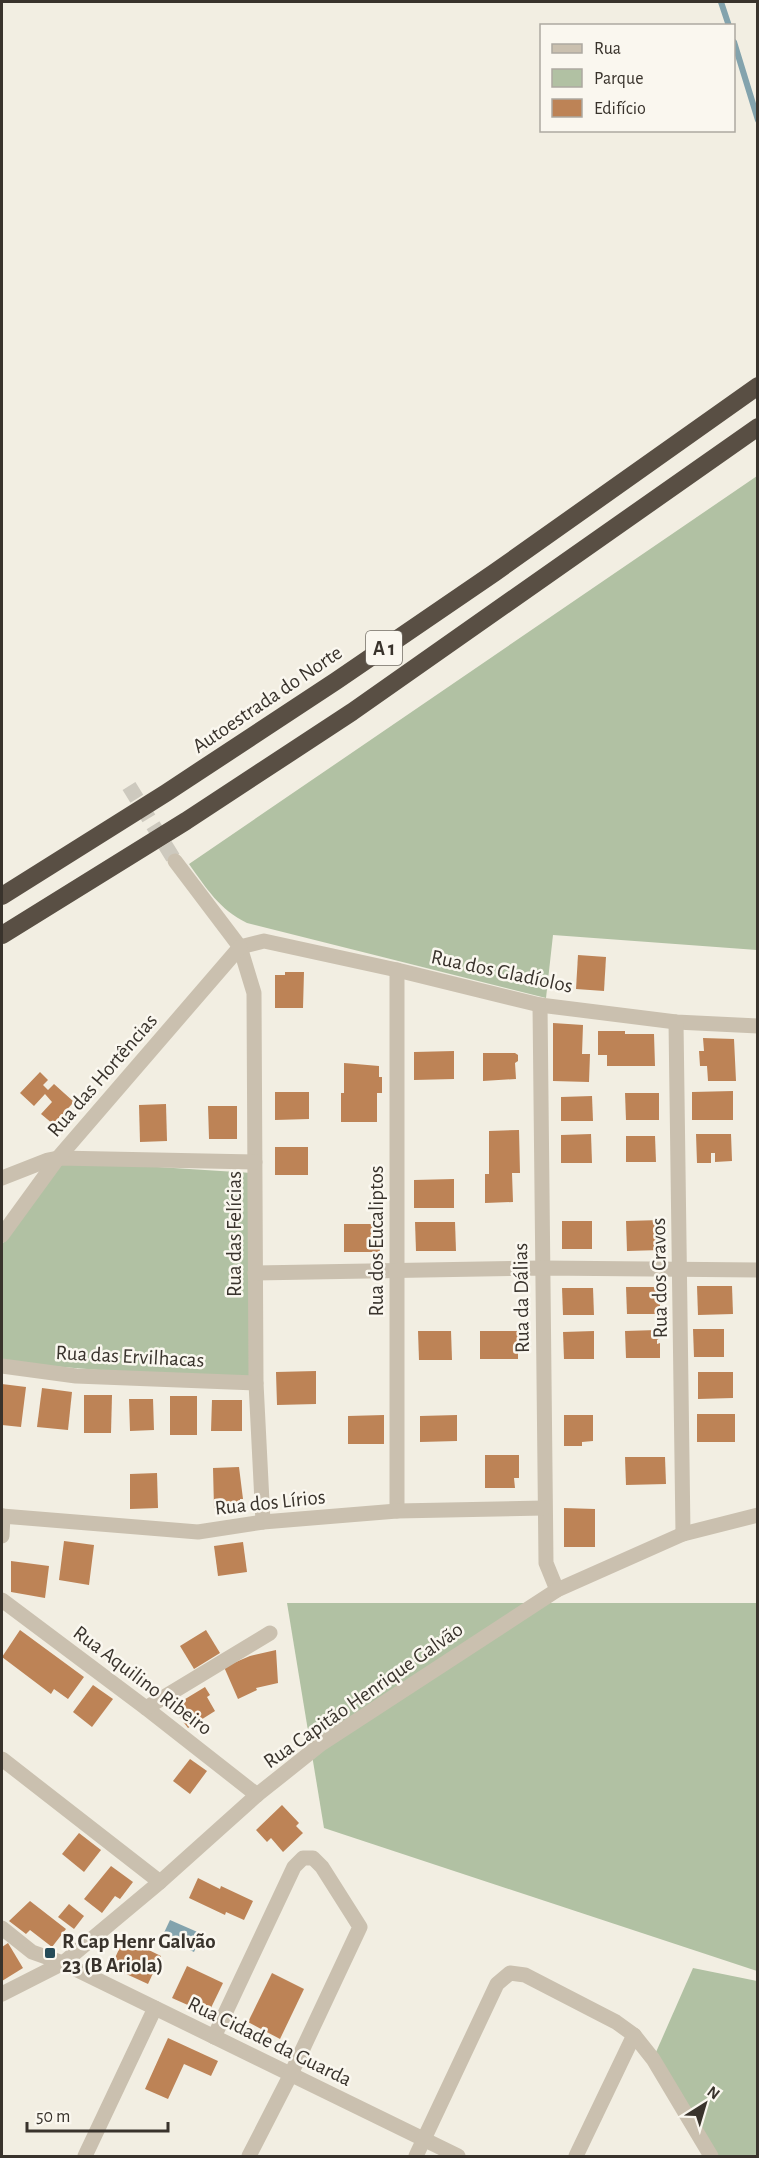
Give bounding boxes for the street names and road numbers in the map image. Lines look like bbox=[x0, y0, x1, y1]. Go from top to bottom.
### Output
road number: A 1 bbox=[366, 631, 402, 665]
street label: Autoestrada do Norte bbox=[189, 642, 346, 757]
street label: Rua dos Gladíolos bbox=[429, 946, 575, 997]
street label: Rua das Hortências bbox=[44, 1010, 161, 1141]
street label: Rua dos Eucaliptos bbox=[366, 1166, 387, 1316]
street label: Rua das Felícias bbox=[224, 1171, 245, 1297]
street label: Rua dos Cravos bbox=[648, 1217, 671, 1339]
street label: Rua da Dálias bbox=[510, 1243, 533, 1353]
street label: Rua das Ervilhacas bbox=[55, 1342, 205, 1371]
street label: Rua dos Lírios bbox=[214, 1486, 327, 1519]
street label: Rua Capitão Henrique Galvão bbox=[260, 1619, 467, 1772]
street label: Rua Aquilino Ribeiro bbox=[69, 1622, 216, 1739]
street label: Rua Cidade da Guarda bbox=[185, 1993, 355, 2090]

